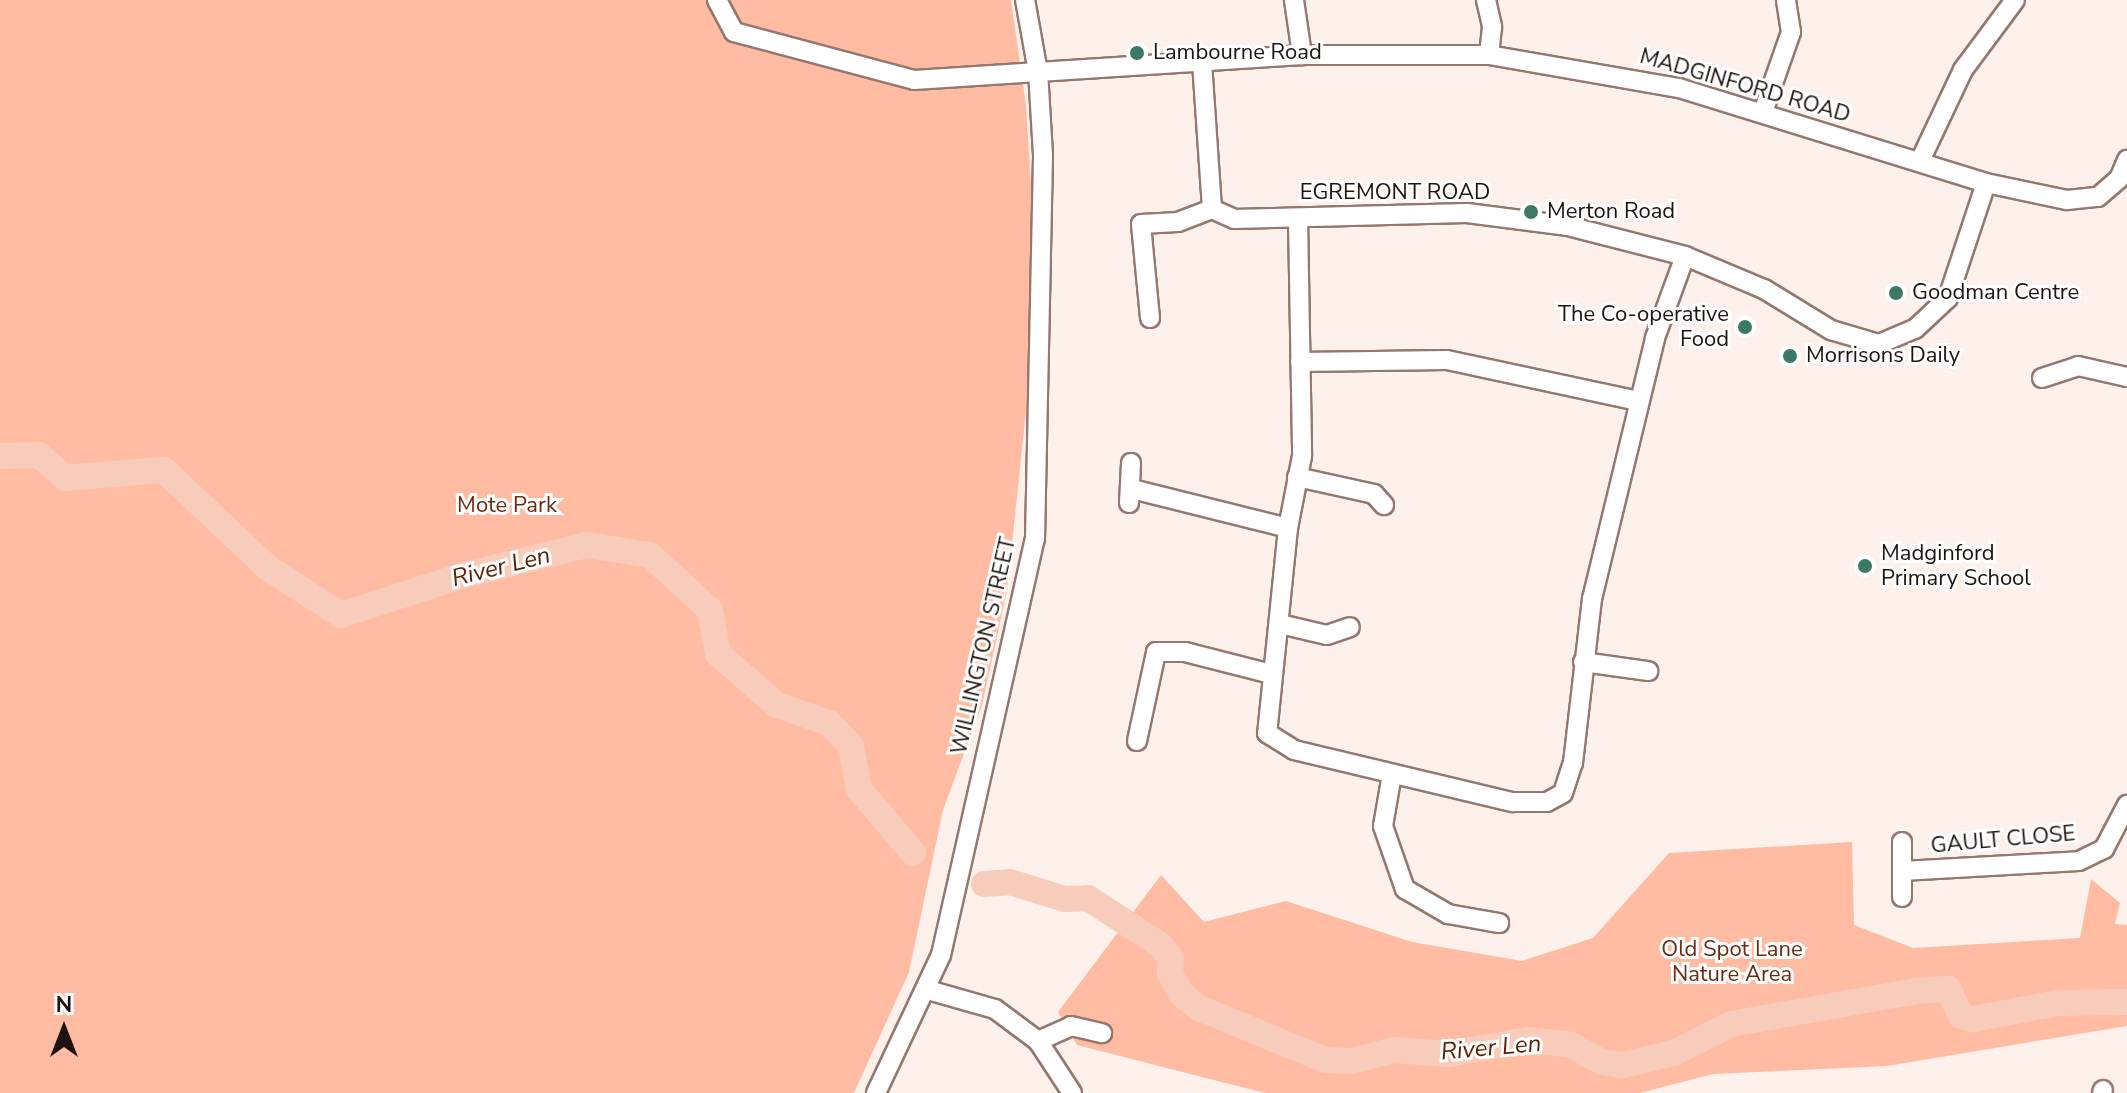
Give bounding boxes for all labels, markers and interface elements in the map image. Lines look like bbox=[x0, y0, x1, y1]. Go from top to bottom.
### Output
place label: Lambourne Road bbox=[1153, 40, 1322, 66]
street label: MADGINFORD ROAD bbox=[1637, 43, 1853, 129]
marker: Lambourne Road bbox=[1128, 44, 1146, 62]
street label: EGREMONT ROAD bbox=[1300, 180, 1490, 206]
place label: Merton Road bbox=[1547, 199, 1675, 225]
marker: Merton Road bbox=[1522, 203, 1540, 221]
place label: Goodman Centre bbox=[1912, 280, 2079, 306]
marker: Goodman Centre bbox=[1887, 284, 1905, 302]
place label: The Co-operative Food bbox=[1558, 301, 1729, 352]
marker: The Co-operative Food bbox=[1736, 318, 1754, 336]
place label: Morrisons Daily bbox=[1806, 343, 1960, 369]
marker: Morrisons Daily bbox=[1781, 347, 1799, 365]
park label: Mote Park bbox=[457, 493, 557, 519]
street label: WILLINGTON STREET bbox=[946, 535, 1022, 757]
place label: Madginford Primary School bbox=[1881, 540, 2031, 592]
water label: River Len bbox=[449, 541, 553, 593]
marker: Madginford Primary School bbox=[1856, 557, 1874, 575]
street label: GAULT CLOSE bbox=[1930, 821, 2076, 859]
park label: Old Spot Lane Nature Area bbox=[1661, 936, 1803, 988]
north arrow bbox=[24, 989, 104, 1069]
text: N bbox=[56, 990, 72, 1020]
water label: River Len bbox=[1440, 1029, 1542, 1067]

